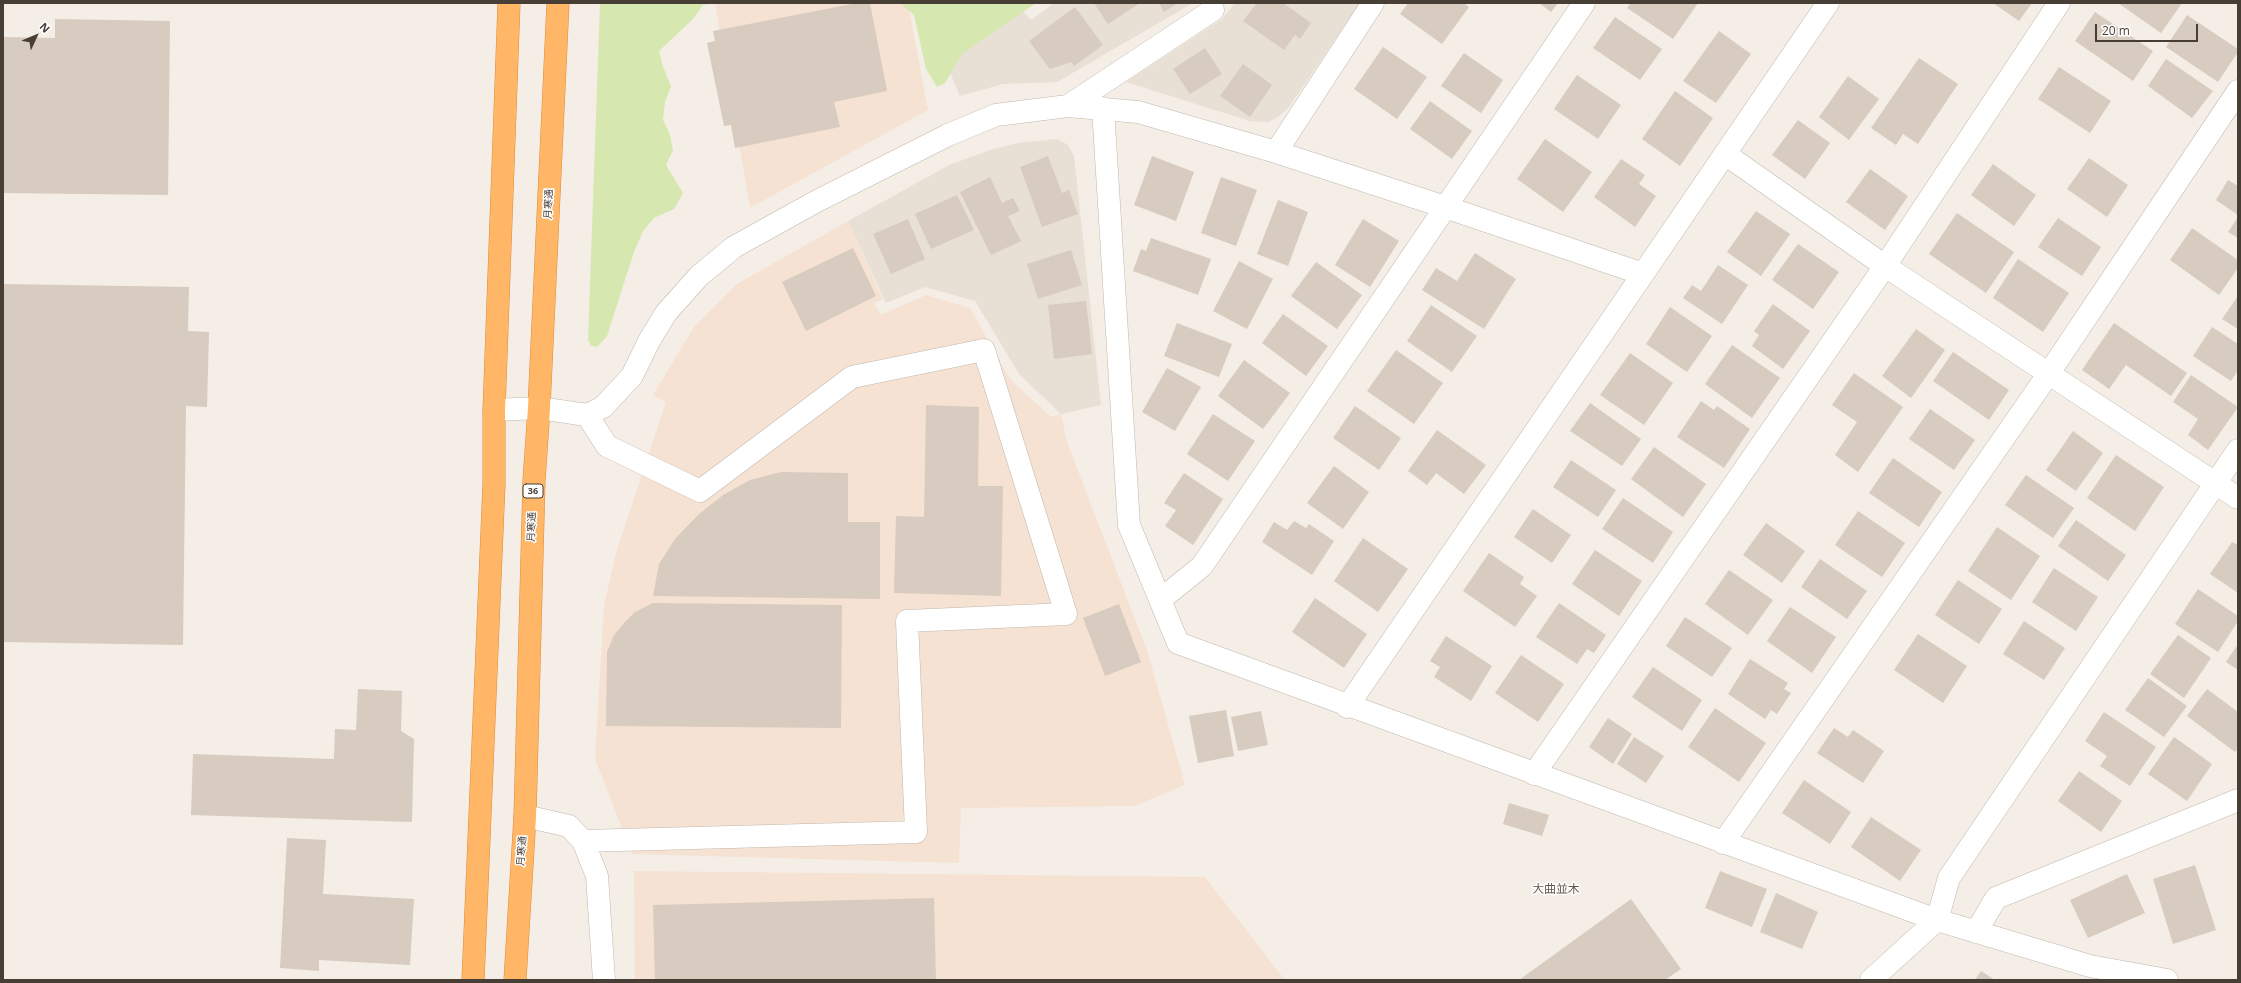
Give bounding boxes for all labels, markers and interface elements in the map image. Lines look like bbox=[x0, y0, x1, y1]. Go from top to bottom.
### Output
north arrow bbox=[16, 16, 56, 56]
scale bar bbox=[2097, 16, 2200, 42]
text: N bbox=[36, 19, 53, 36]
text: 20 m bbox=[2102, 22, 2130, 39]
street label: 月寒通 bbox=[542, 189, 556, 219]
road number: 36 bbox=[523, 484, 543, 498]
street label: 月寒通 bbox=[525, 512, 539, 542]
street label: 月寒通 bbox=[515, 836, 529, 866]
district label: 大曲並木 bbox=[1532, 883, 1580, 897]

